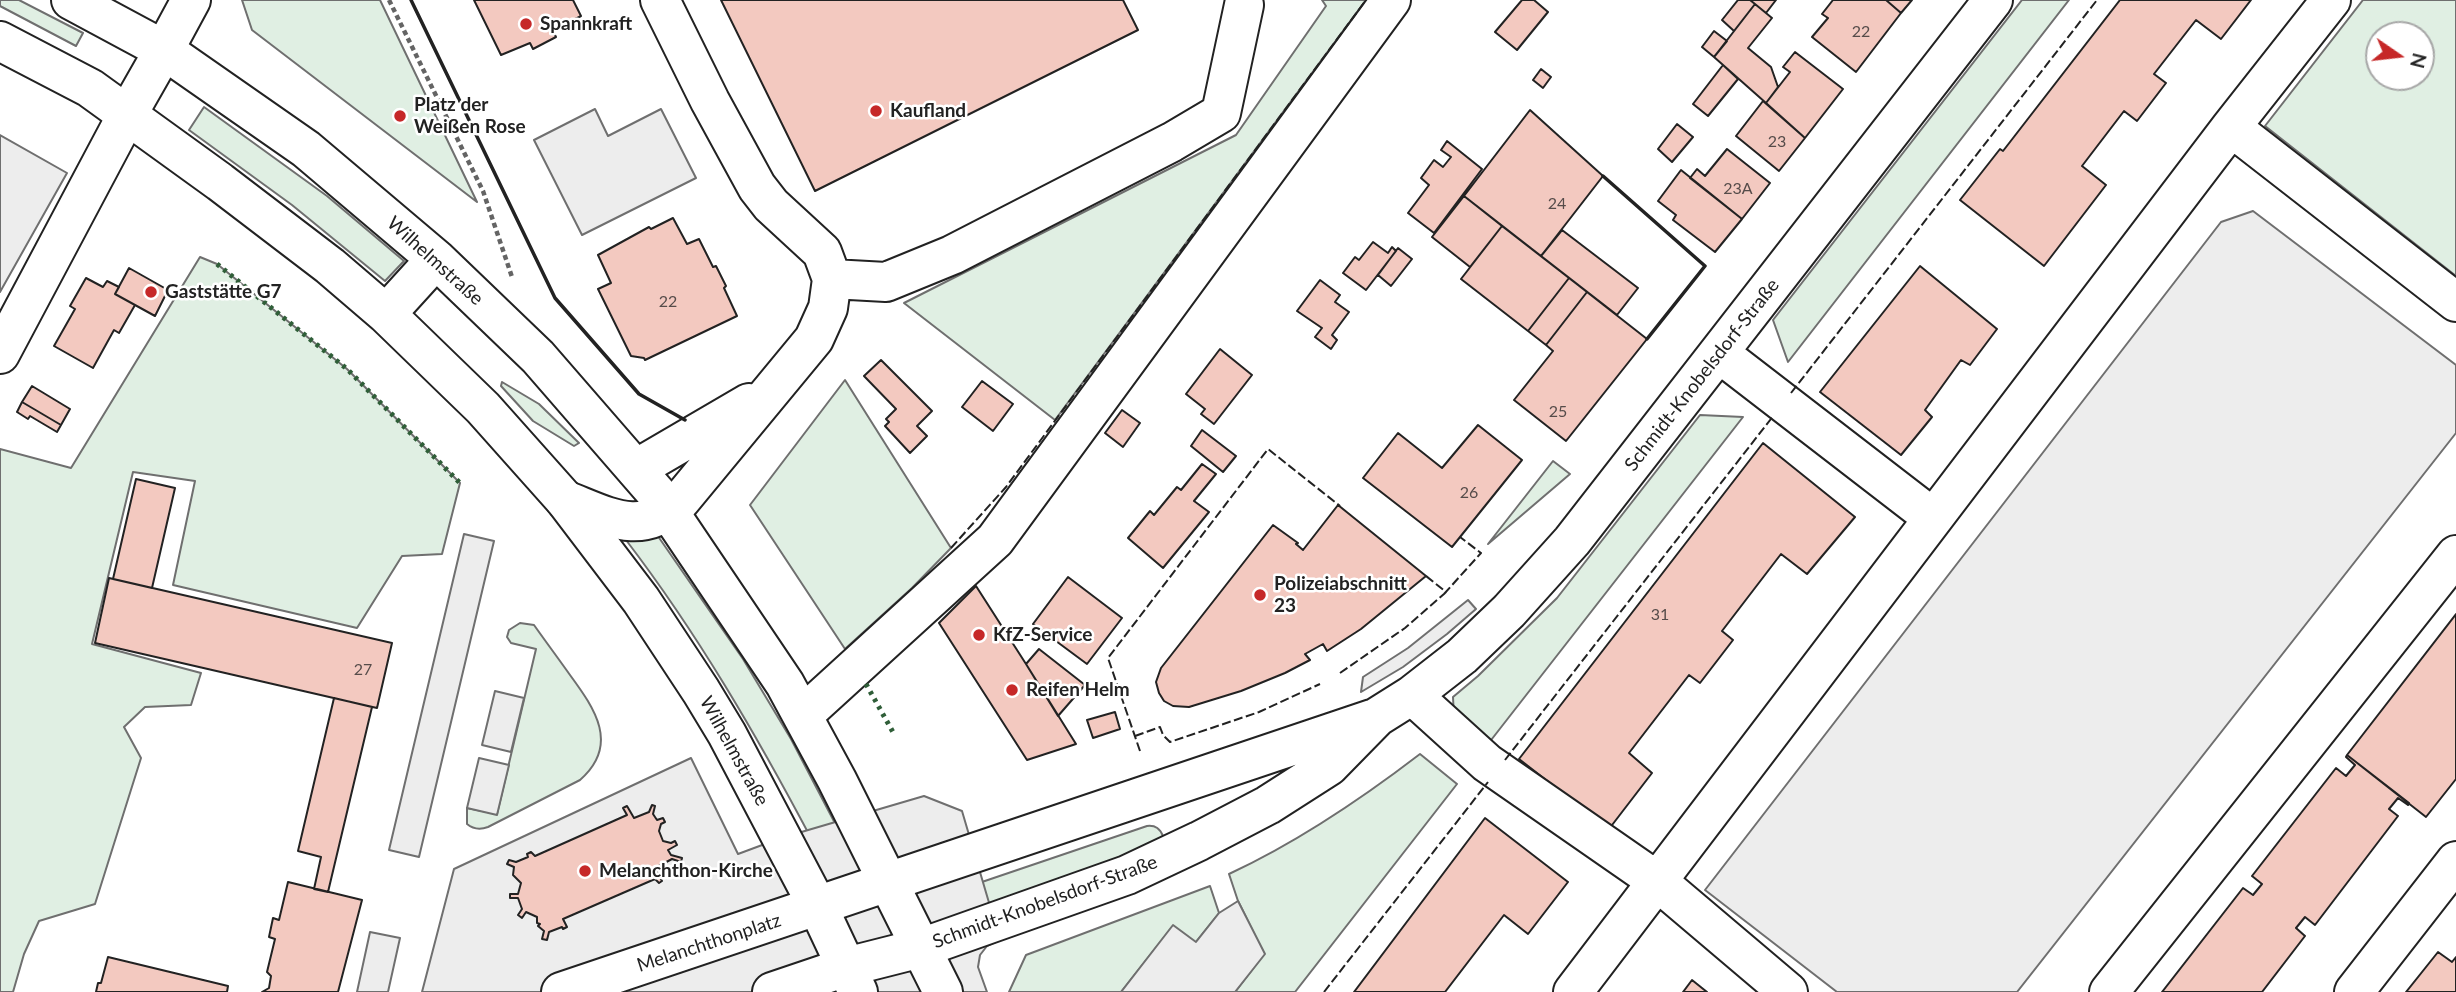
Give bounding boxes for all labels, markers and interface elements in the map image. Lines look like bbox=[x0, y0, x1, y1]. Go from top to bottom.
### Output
place label: Spannkraft bbox=[540, 13, 632, 35]
marker: Spannkraft bbox=[518, 16, 534, 32]
north arrow bbox=[2365, 21, 2435, 91]
house number: 22 bbox=[1852, 22, 1870, 42]
text: N bbox=[2406, 51, 2432, 71]
place label: Platz der Weißen Rose bbox=[414, 94, 526, 138]
place label: Kaufland bbox=[890, 100, 966, 122]
marker: Kaufland bbox=[868, 103, 884, 119]
marker: Platz der Weißen Rose bbox=[392, 108, 408, 124]
house number: 23 bbox=[1768, 132, 1786, 152]
house number: 23A bbox=[1723, 179, 1753, 199]
house number: 24 bbox=[1548, 194, 1566, 214]
street label: Wilhelmstraße bbox=[382, 212, 488, 310]
street label: Schmidt-Knobelsdorf-Straße bbox=[1620, 274, 1784, 476]
place label: Gaststätte G7 bbox=[165, 281, 282, 303]
marker: Gaststätte G7 bbox=[143, 284, 159, 300]
house number: 22 bbox=[659, 292, 677, 312]
house number: 25 bbox=[1549, 402, 1567, 422]
house number: 26 bbox=[1460, 483, 1478, 503]
place label: Polizeiabschnitt 23 bbox=[1274, 573, 1407, 617]
marker: Polizeiabschnitt 23 bbox=[1252, 587, 1268, 603]
house number: 31 bbox=[1651, 605, 1669, 625]
place label: KfZ-Service bbox=[993, 624, 1092, 646]
marker: KfZ-Service bbox=[971, 627, 987, 643]
house number: 27 bbox=[354, 660, 372, 680]
place label: Reifen Helm bbox=[1026, 679, 1130, 701]
marker: Reifen Helm bbox=[1004, 682, 1020, 698]
street label: Wilhelmstraße bbox=[695, 692, 773, 810]
street label: Schmidt-Knobelsdorf-Straße bbox=[929, 851, 1161, 953]
place label: Melanchthon-Kirche bbox=[599, 860, 773, 882]
marker: Melanchthon-Kirche bbox=[577, 863, 593, 879]
street label: Melanchthonplatz bbox=[634, 909, 784, 977]

